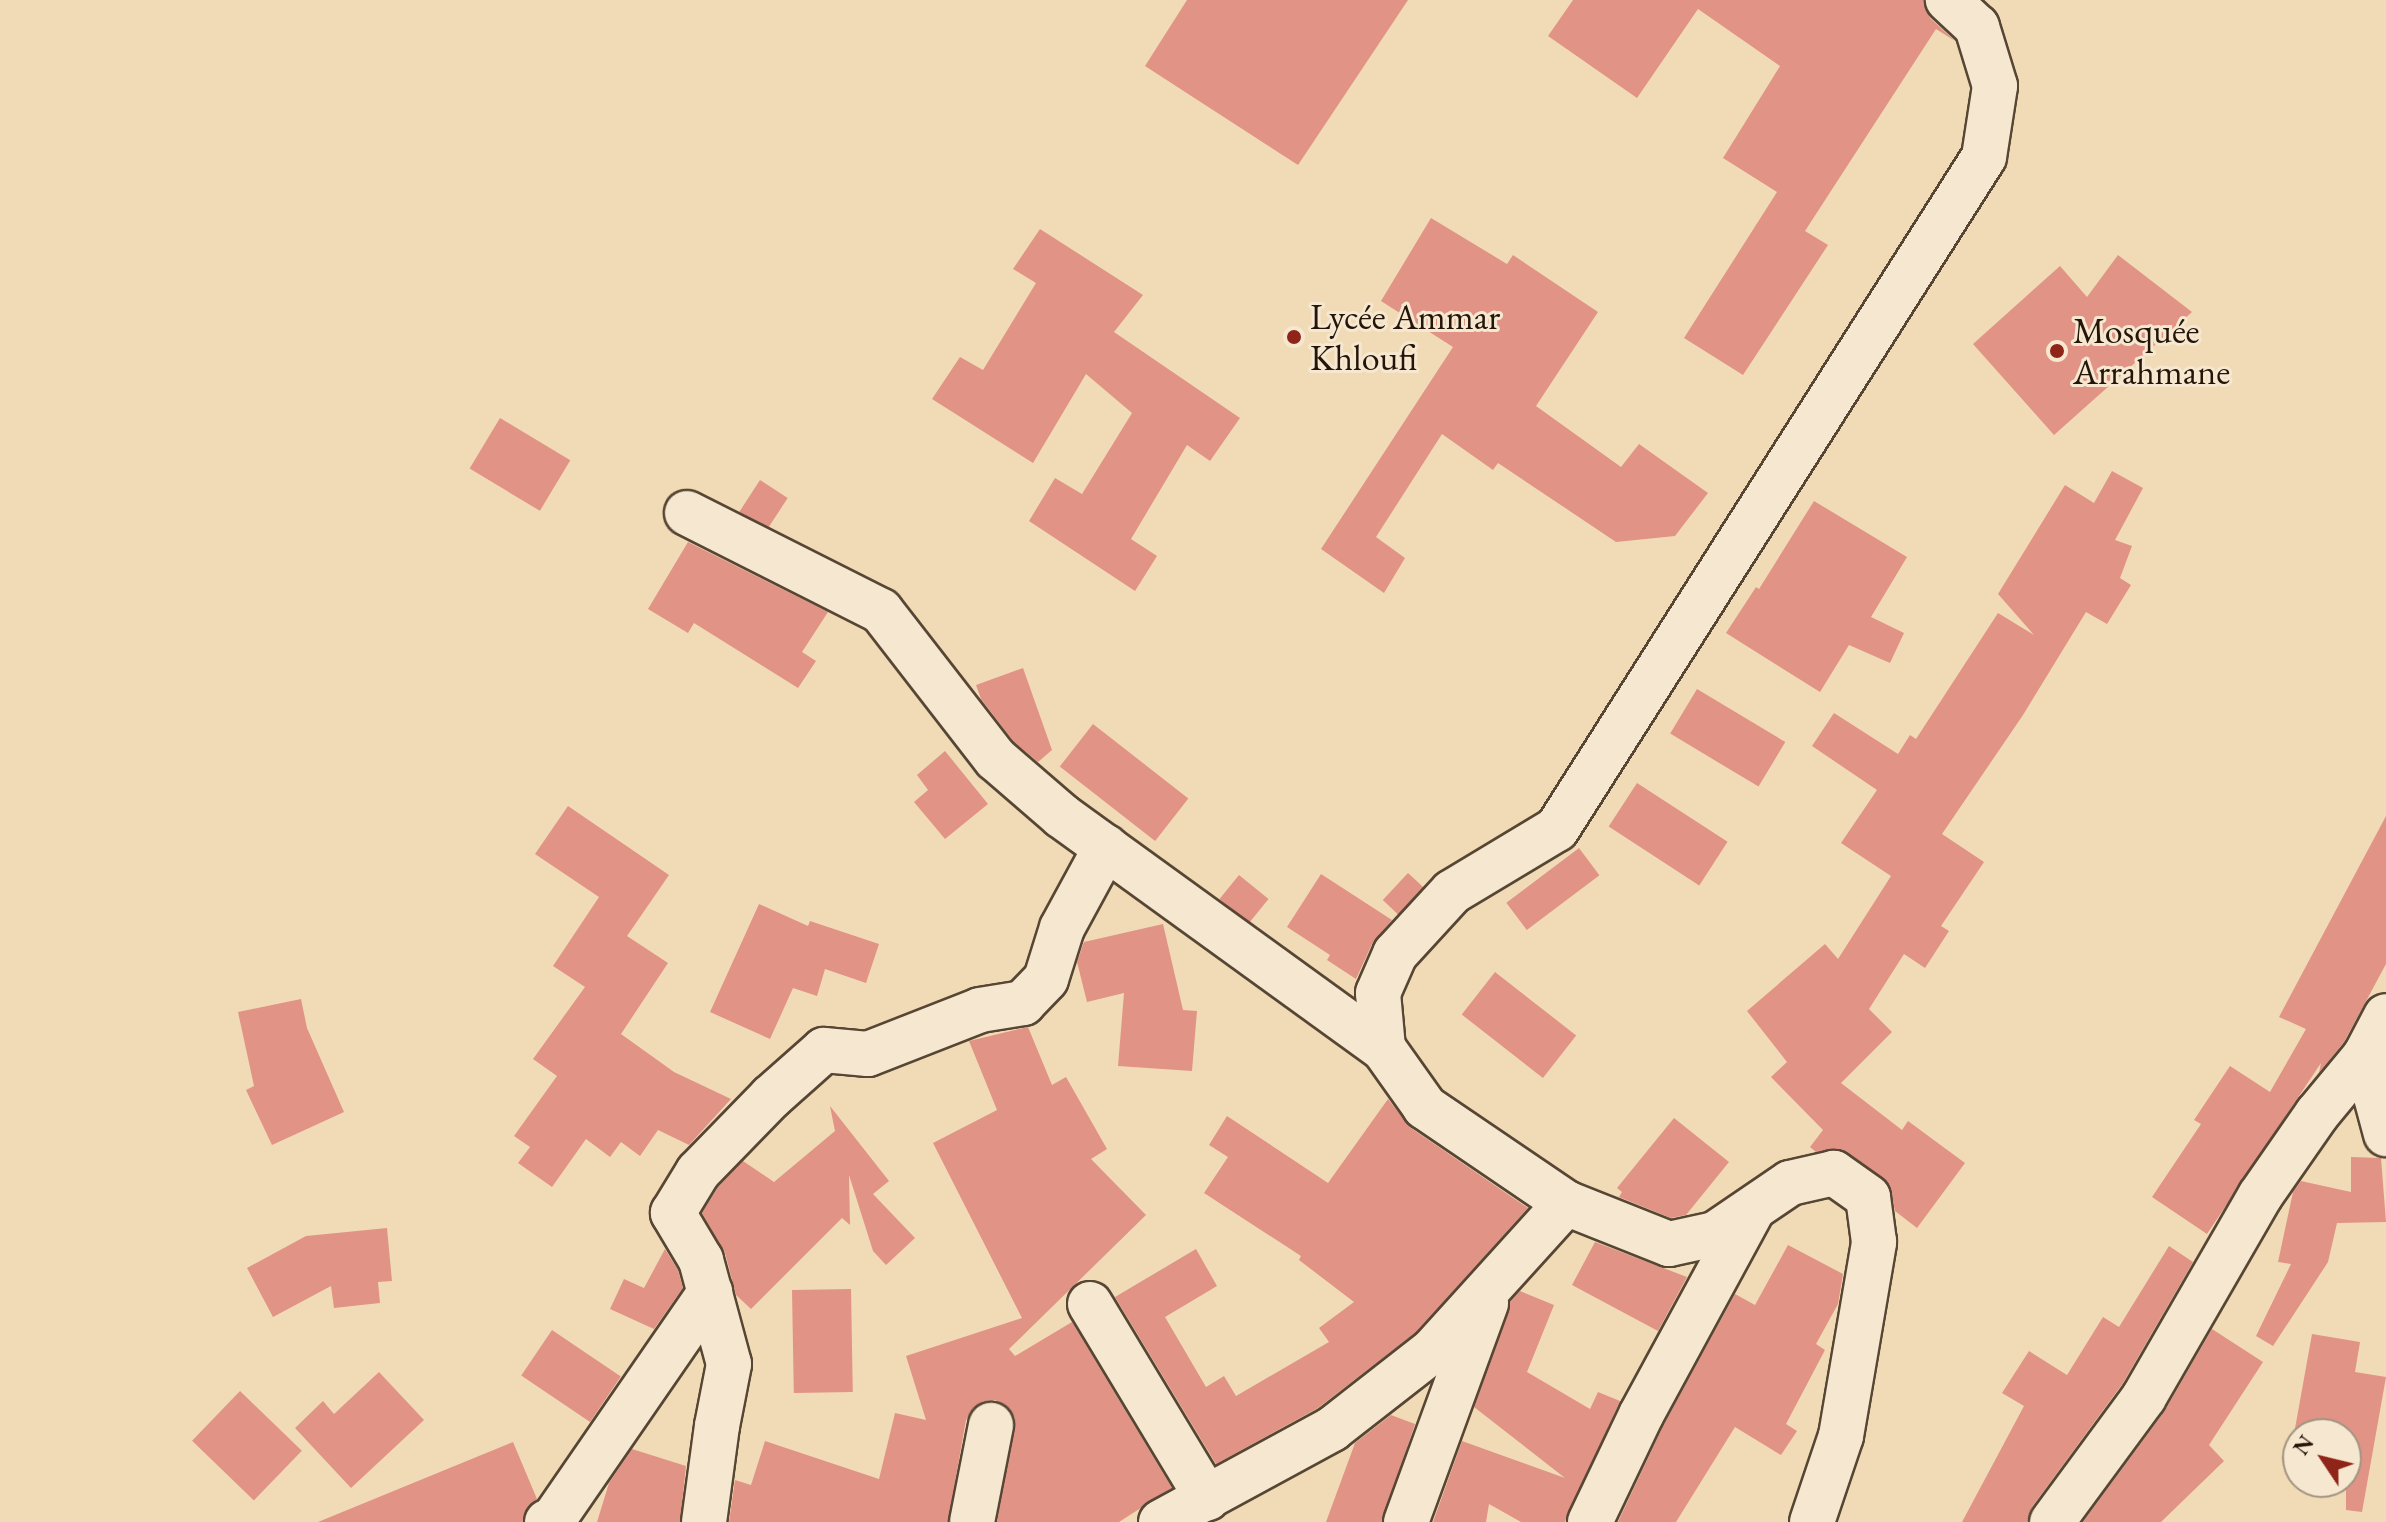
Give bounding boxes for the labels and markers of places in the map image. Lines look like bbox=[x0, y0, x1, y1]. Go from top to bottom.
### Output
place label: Lycée Ammar Khloufi bbox=[1310, 294, 1500, 379]
place label: Mosquée Arrahmane bbox=[2073, 308, 2230, 393]
marker: Lycée Ammar Khloufi bbox=[1285, 328, 1303, 346]
marker: Mosquée Arrahmane bbox=[2048, 342, 2066, 360]

